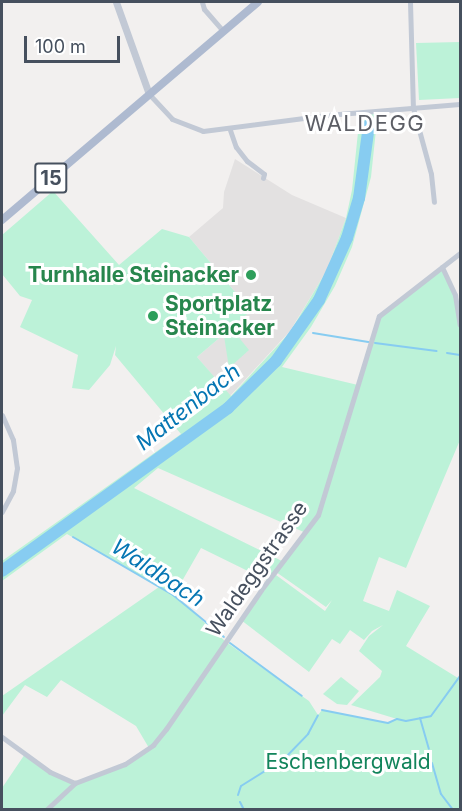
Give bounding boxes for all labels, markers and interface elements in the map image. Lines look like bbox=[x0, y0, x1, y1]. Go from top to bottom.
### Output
scale bar bbox=[27, 24, 123, 62]
text: 100 m bbox=[35, 36, 86, 57]
district label: WALDEGG bbox=[305, 111, 425, 137]
road number: 15 bbox=[33, 161, 69, 195]
place label: Turnhalle Steinacker bbox=[28, 262, 239, 288]
marker: Turnhalle Steinacker bbox=[244, 268, 258, 282]
place label: Sportplatz Steinacker bbox=[165, 291, 275, 341]
marker: Sportplatz Steinacker bbox=[146, 309, 160, 323]
water label: Mattenbach bbox=[131, 358, 245, 456]
street label: Waldeggstrasse bbox=[201, 496, 313, 642]
water label: Waldbach bbox=[107, 533, 209, 613]
park label: Eschenbergwald bbox=[265, 749, 431, 775]

